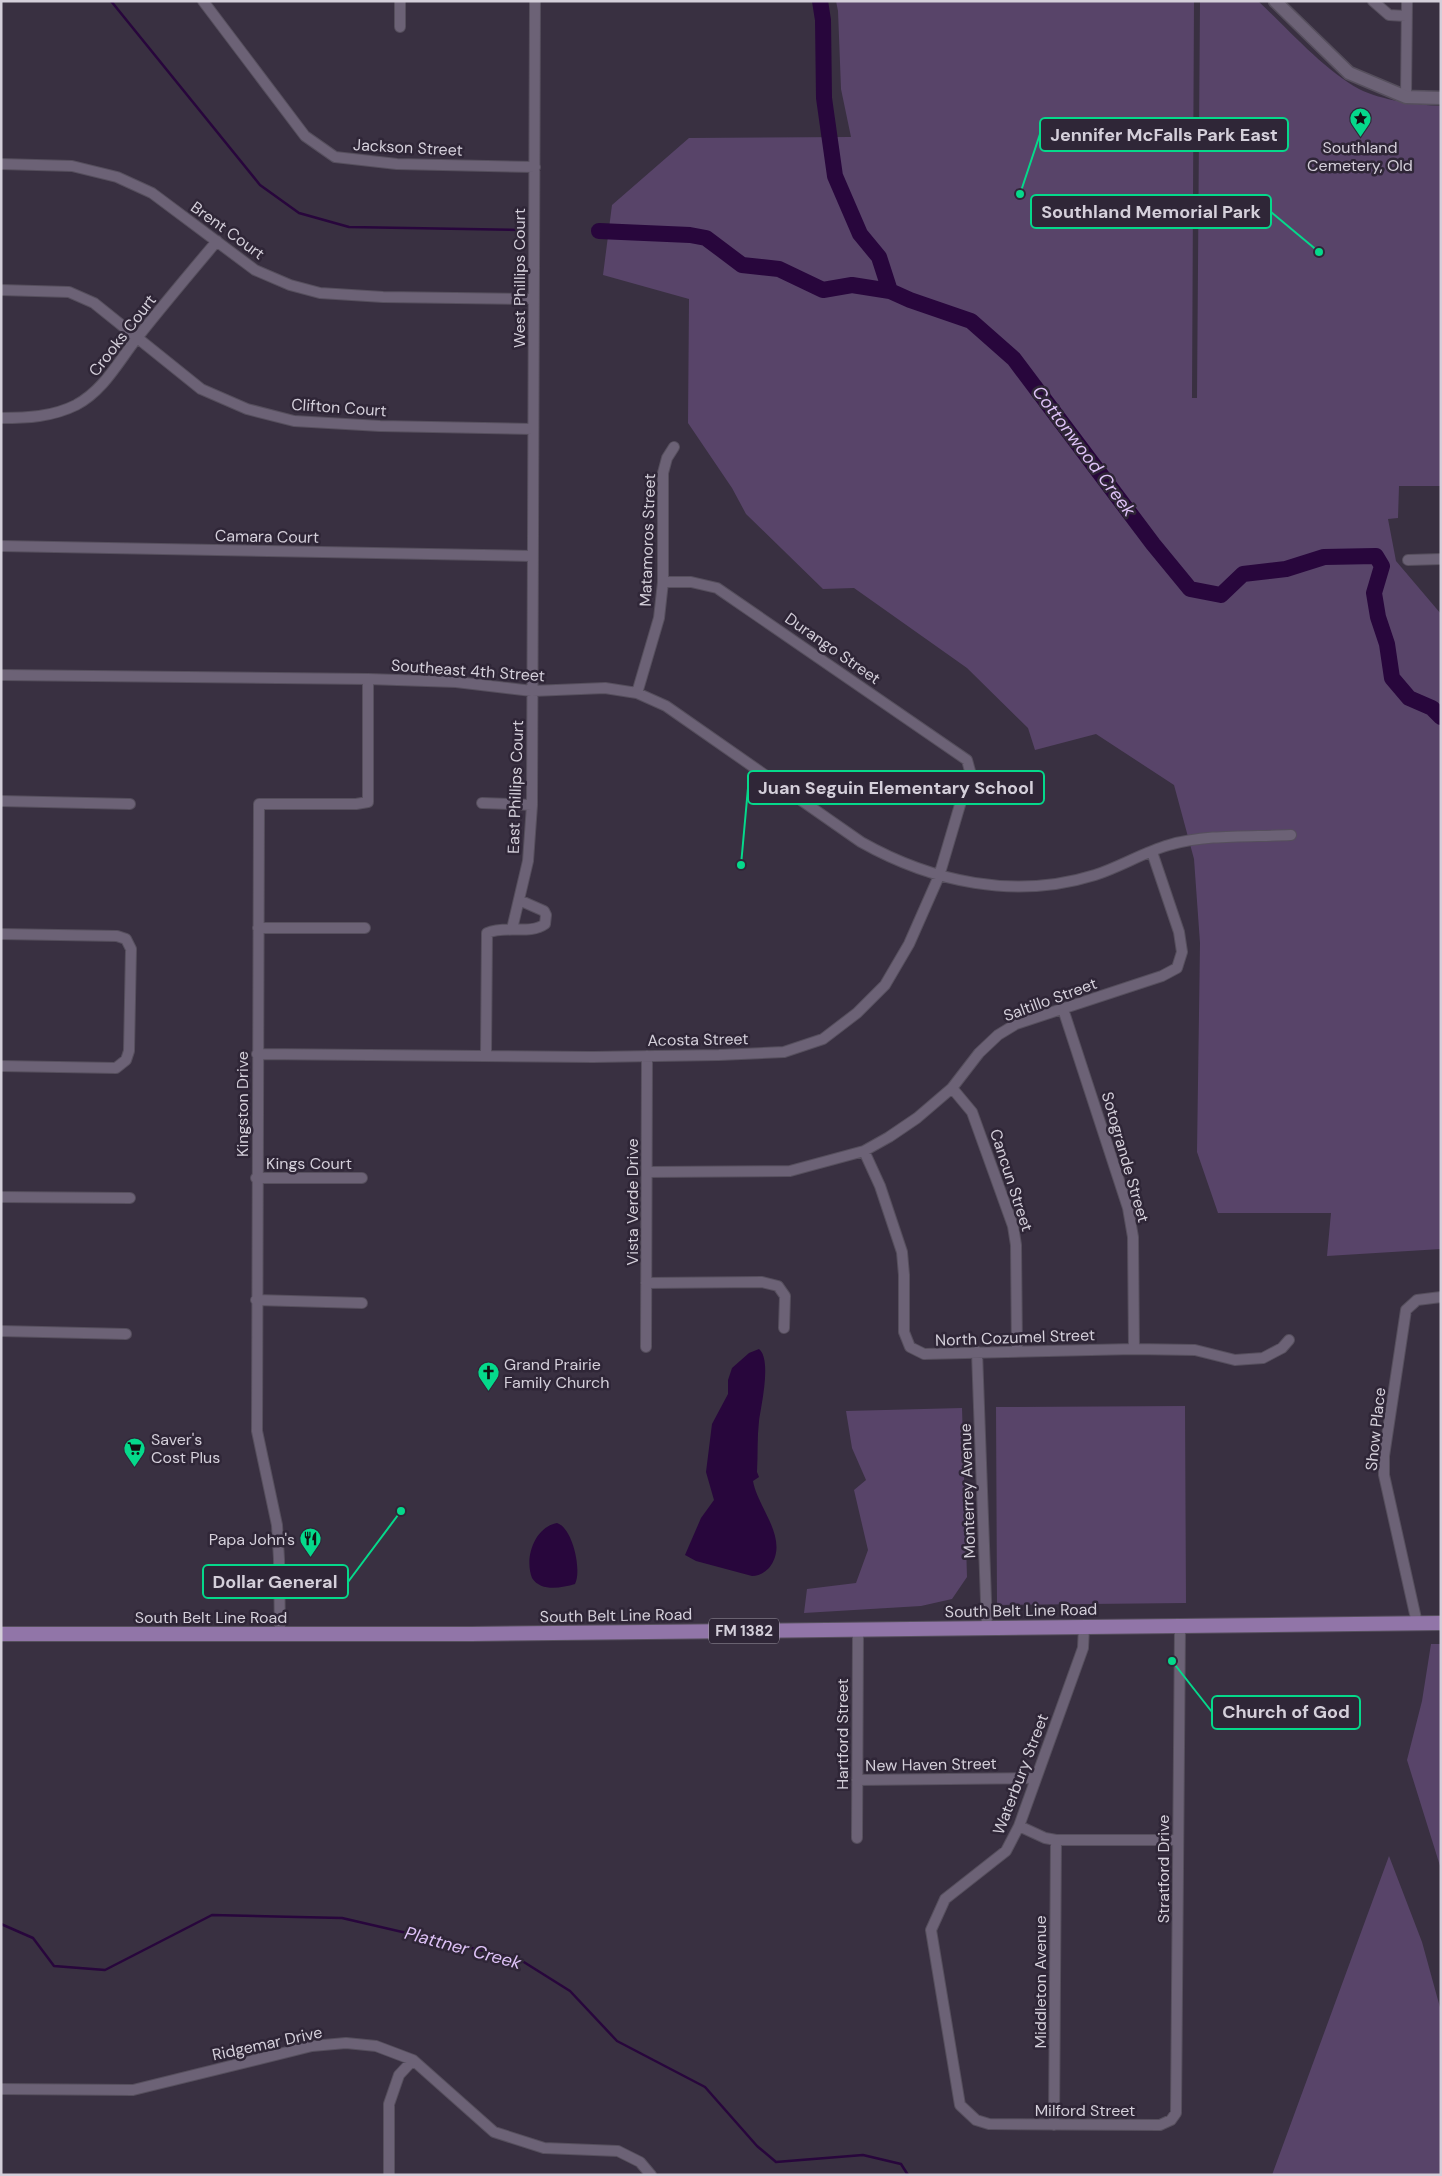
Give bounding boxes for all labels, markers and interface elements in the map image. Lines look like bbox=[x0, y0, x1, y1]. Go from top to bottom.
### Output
place icon: Southland Cemetery, Old bbox=[1348, 106, 1372, 137]
callout: Jennifer McFalls Park East bbox=[1040, 118, 1288, 151]
text: Jennifer McFalls Park East bbox=[1050, 123, 1278, 147]
street label: Jackson Street bbox=[353, 134, 463, 161]
place label: Southland Cemetery, Old bbox=[1307, 137, 1413, 176]
callout: Southland Memorial Park bbox=[1031, 195, 1271, 228]
street label: Brent Court bbox=[187, 197, 269, 264]
text: Southland Memorial Park bbox=[1041, 200, 1261, 224]
street label: West Phillips Court bbox=[509, 208, 530, 348]
street label: Crooks Court bbox=[84, 290, 161, 380]
water label: Cottonwood Creek bbox=[1027, 381, 1142, 522]
street label: Clifton Court bbox=[291, 394, 387, 421]
street label: Matamoros Street bbox=[635, 473, 660, 607]
street label: Camara Court bbox=[215, 525, 319, 548]
street label: Durango Street bbox=[781, 608, 884, 689]
street label: Southeast 4th Street bbox=[390, 655, 546, 686]
street label: East Phillips Court bbox=[503, 720, 528, 854]
callout: Juan Seguin Elementary School bbox=[748, 771, 1044, 804]
text: Juan Seguin Elementary School bbox=[758, 776, 1034, 800]
street label: Saltillo Street bbox=[1001, 973, 1100, 1026]
street label: Acosta Street bbox=[647, 1028, 749, 1051]
street label: Kingston Drive bbox=[232, 1051, 253, 1157]
street label: Sotogrande Street bbox=[1097, 1089, 1154, 1225]
street label: Cancun Street bbox=[985, 1126, 1038, 1234]
street label: Vista Verde Drive bbox=[622, 1138, 643, 1266]
street label: Kings Court bbox=[266, 1153, 352, 1174]
street label: North Cozumel Street bbox=[935, 1324, 1095, 1351]
place label: Grand Prairie Family Church bbox=[504, 1354, 609, 1393]
church icon: Grand Prairie Family Church bbox=[476, 1361, 500, 1392]
street label: Show Place bbox=[1361, 1386, 1390, 1472]
street label: Monterrey Avenue bbox=[955, 1423, 980, 1559]
place label: Saver's Cost Plus bbox=[151, 1429, 220, 1468]
supermarket icon: Saver's Cost Plus bbox=[123, 1436, 147, 1467]
restaurant icon: Papa John's bbox=[299, 1527, 323, 1558]
place label: Papa John's bbox=[209, 1529, 295, 1550]
callout: Dollar General bbox=[203, 1565, 348, 1598]
text: Dollar General bbox=[213, 1570, 337, 1594]
street label: South Belt Line Road bbox=[945, 1599, 1097, 1622]
street label: South Belt Line Road bbox=[540, 1604, 692, 1627]
street label: South Belt Line Road bbox=[135, 1607, 287, 1628]
road number: FM 1382 bbox=[709, 1618, 779, 1644]
street label: Hartford Street bbox=[832, 1678, 853, 1790]
callout: Church of God bbox=[1212, 1696, 1360, 1729]
text: Church of God bbox=[1222, 1700, 1350, 1724]
street label: Waterbury Street bbox=[988, 1711, 1053, 1838]
street label: New Haven Street bbox=[865, 1753, 997, 1776]
street label: Stratford Drive bbox=[1153, 1815, 1174, 1923]
street label: Middleton Avenue bbox=[1030, 1915, 1051, 2049]
water label: Plattner Creek bbox=[402, 1921, 525, 1975]
street label: Ridgemar Drive bbox=[210, 2022, 324, 2065]
street label: Milford Street bbox=[1035, 2100, 1135, 2121]

